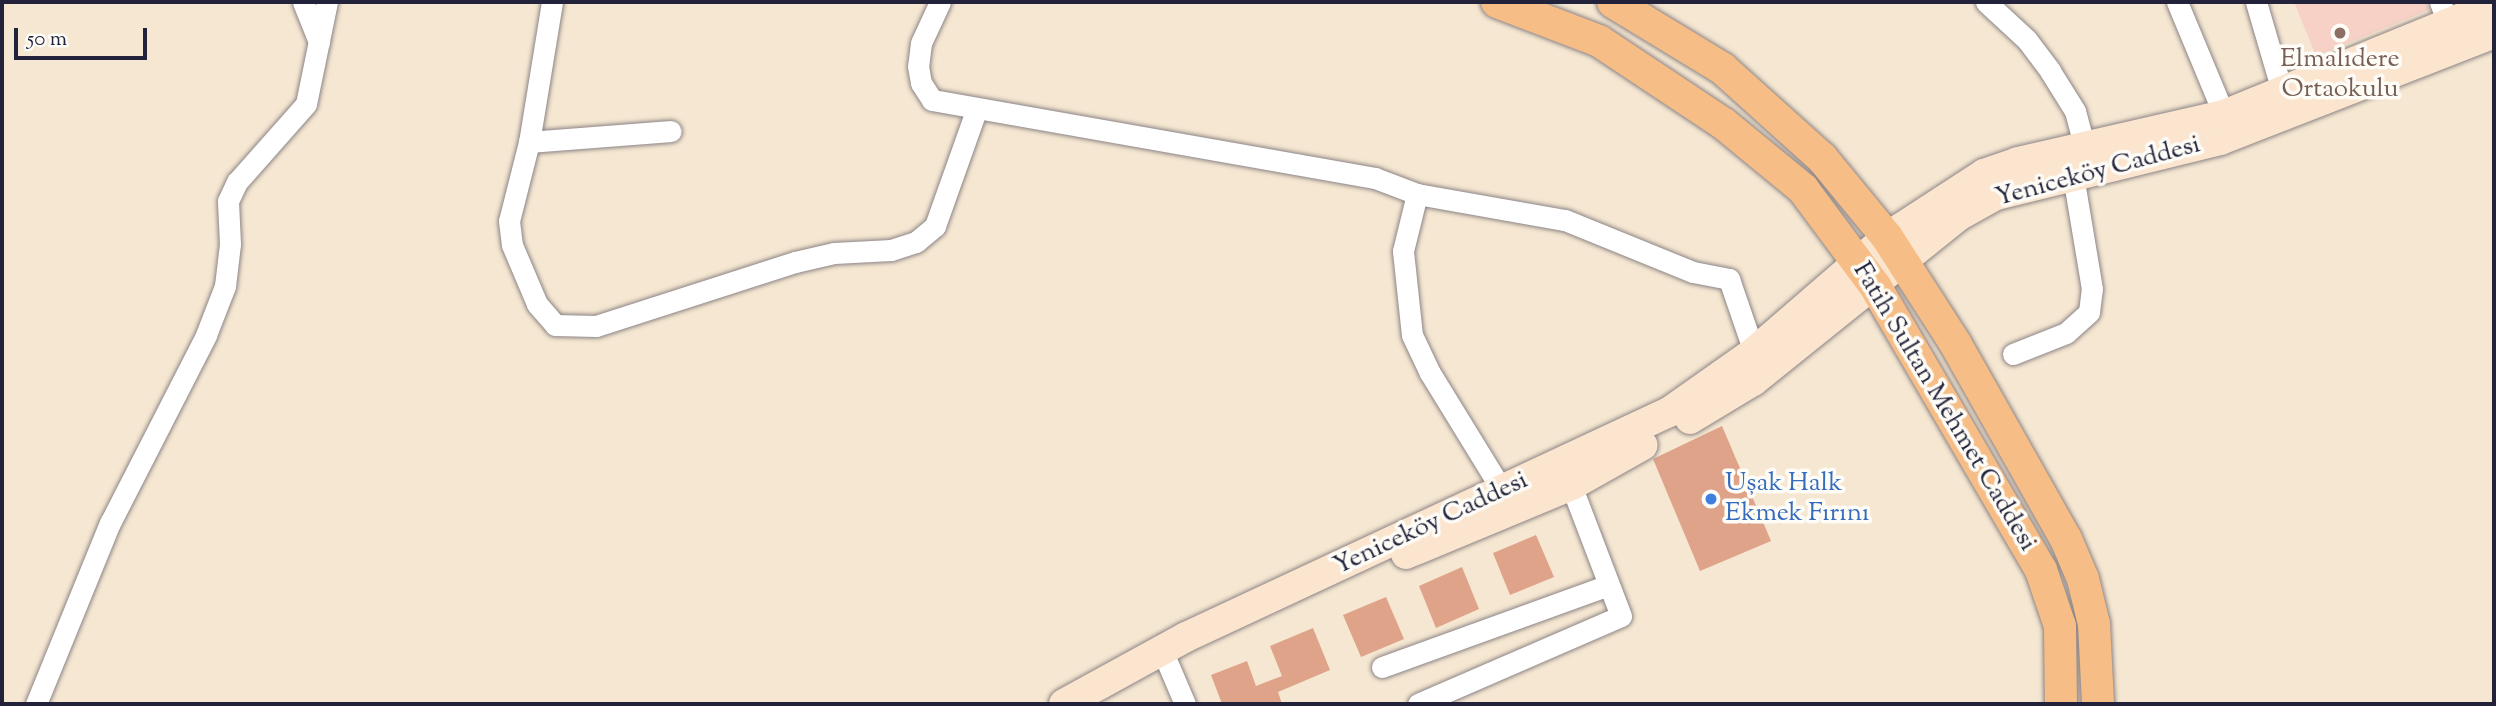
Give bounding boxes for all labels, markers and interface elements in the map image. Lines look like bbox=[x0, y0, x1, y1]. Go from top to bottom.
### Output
scale bar bbox=[18, 14, 150, 58]
text: 50 m bbox=[27, 25, 67, 55]
marker: Elmalıdere Ortaokulu bbox=[2332, 25, 2348, 41]
place label: Elmalıdere Ortaokulu bbox=[2280, 44, 2400, 106]
street label: Yeniceköy Caddesi bbox=[1992, 130, 2204, 214]
street label: Fatih Sultan Mehmet Caddesi bbox=[1845, 257, 2043, 557]
street label: Yeniceköy Caddesi bbox=[1329, 465, 1533, 583]
place label: Uşak Halk Ekmek Fırını bbox=[1725, 468, 1869, 530]
marker: Uşak Halk Ekmek Fırını bbox=[1703, 491, 1719, 507]

